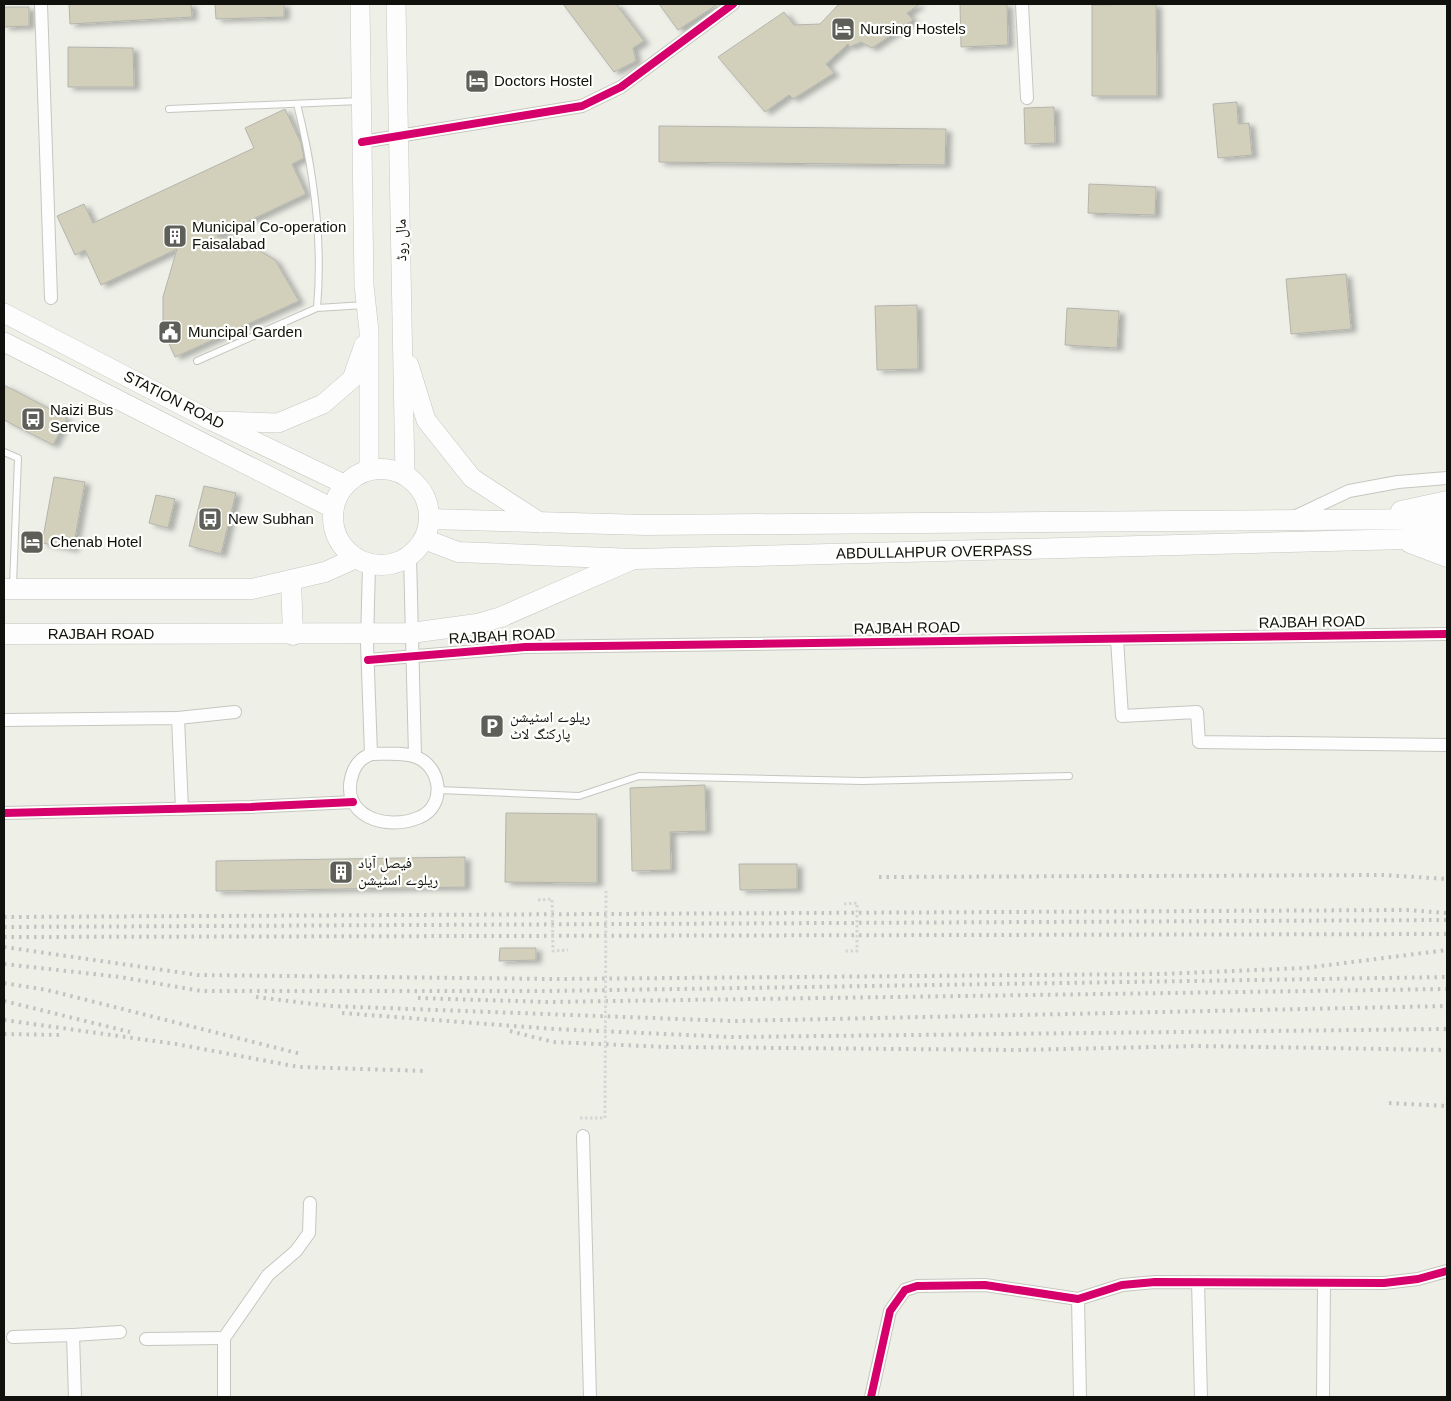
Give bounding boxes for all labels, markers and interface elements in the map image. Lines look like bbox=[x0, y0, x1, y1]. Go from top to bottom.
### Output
hotel icon: Nursing Hostels bbox=[830, 16, 856, 42]
place label: Nursing Hostels bbox=[860, 20, 966, 37]
hotel icon: Doctors Hostel bbox=[464, 68, 490, 94]
place label: Doctors Hostel bbox=[494, 72, 592, 89]
place label: Municipal Co-operation Faisalabad bbox=[192, 218, 346, 252]
street label: مال روڈ bbox=[392, 218, 411, 262]
building icon: Municipal Co-operation Faisalabad bbox=[162, 223, 188, 249]
public building icon: Muncipal Garden bbox=[157, 319, 183, 345]
place label: Muncipal Garden bbox=[188, 323, 302, 340]
street label: STATION ROAD bbox=[121, 367, 227, 432]
place label: Naizi Bus Service bbox=[50, 401, 113, 435]
bus stop icon: Naizi Bus Service bbox=[20, 406, 46, 432]
bus stop icon: New Subhan bbox=[197, 506, 223, 532]
place label: New Subhan bbox=[228, 510, 314, 527]
hotel icon: Chenab Hotel bbox=[19, 529, 45, 555]
place label: Chenab Hotel bbox=[50, 533, 142, 550]
street label: ABDULLAHPUR OVERPASS bbox=[836, 541, 1032, 562]
street label: RAJBAH ROAD bbox=[1259, 612, 1366, 631]
street label: RAJBAH ROAD bbox=[854, 618, 961, 637]
street label: RAJBAH ROAD bbox=[448, 624, 556, 647]
street label: RAJBAH ROAD bbox=[48, 625, 155, 642]
place label: ریلوے اسٹیشن پارکنگ لاٹ bbox=[510, 708, 591, 743]
parking icon: ریلوے اسٹیشن پارکنگ لاٹ bbox=[479, 713, 505, 739]
place label: فیصل آباد ریلوے اسٹیشن bbox=[358, 854, 439, 890]
building icon: فیصل آباد ریلوے اسٹیشن bbox=[328, 859, 354, 885]

